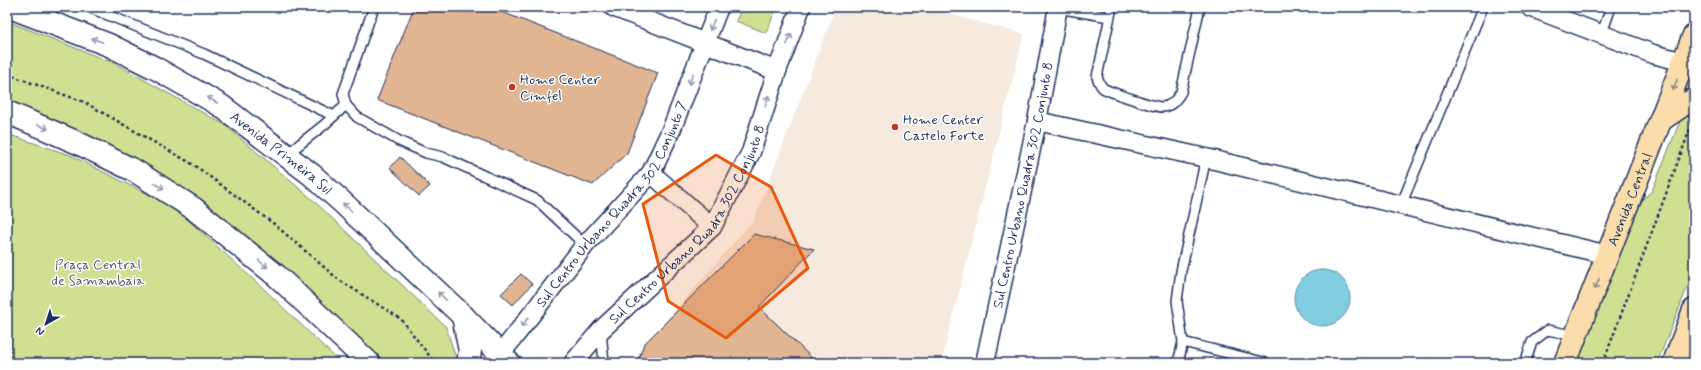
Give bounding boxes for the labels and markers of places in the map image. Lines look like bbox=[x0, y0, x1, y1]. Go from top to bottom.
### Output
place label: Home Center Cimfel bbox=[520, 71, 600, 105]
marker: Home Center Cimfel bbox=[507, 82, 517, 92]
place label: Home Center Castelo Forte bbox=[903, 111, 984, 145]
marker: Home Center Castelo Forte bbox=[890, 122, 900, 132]

